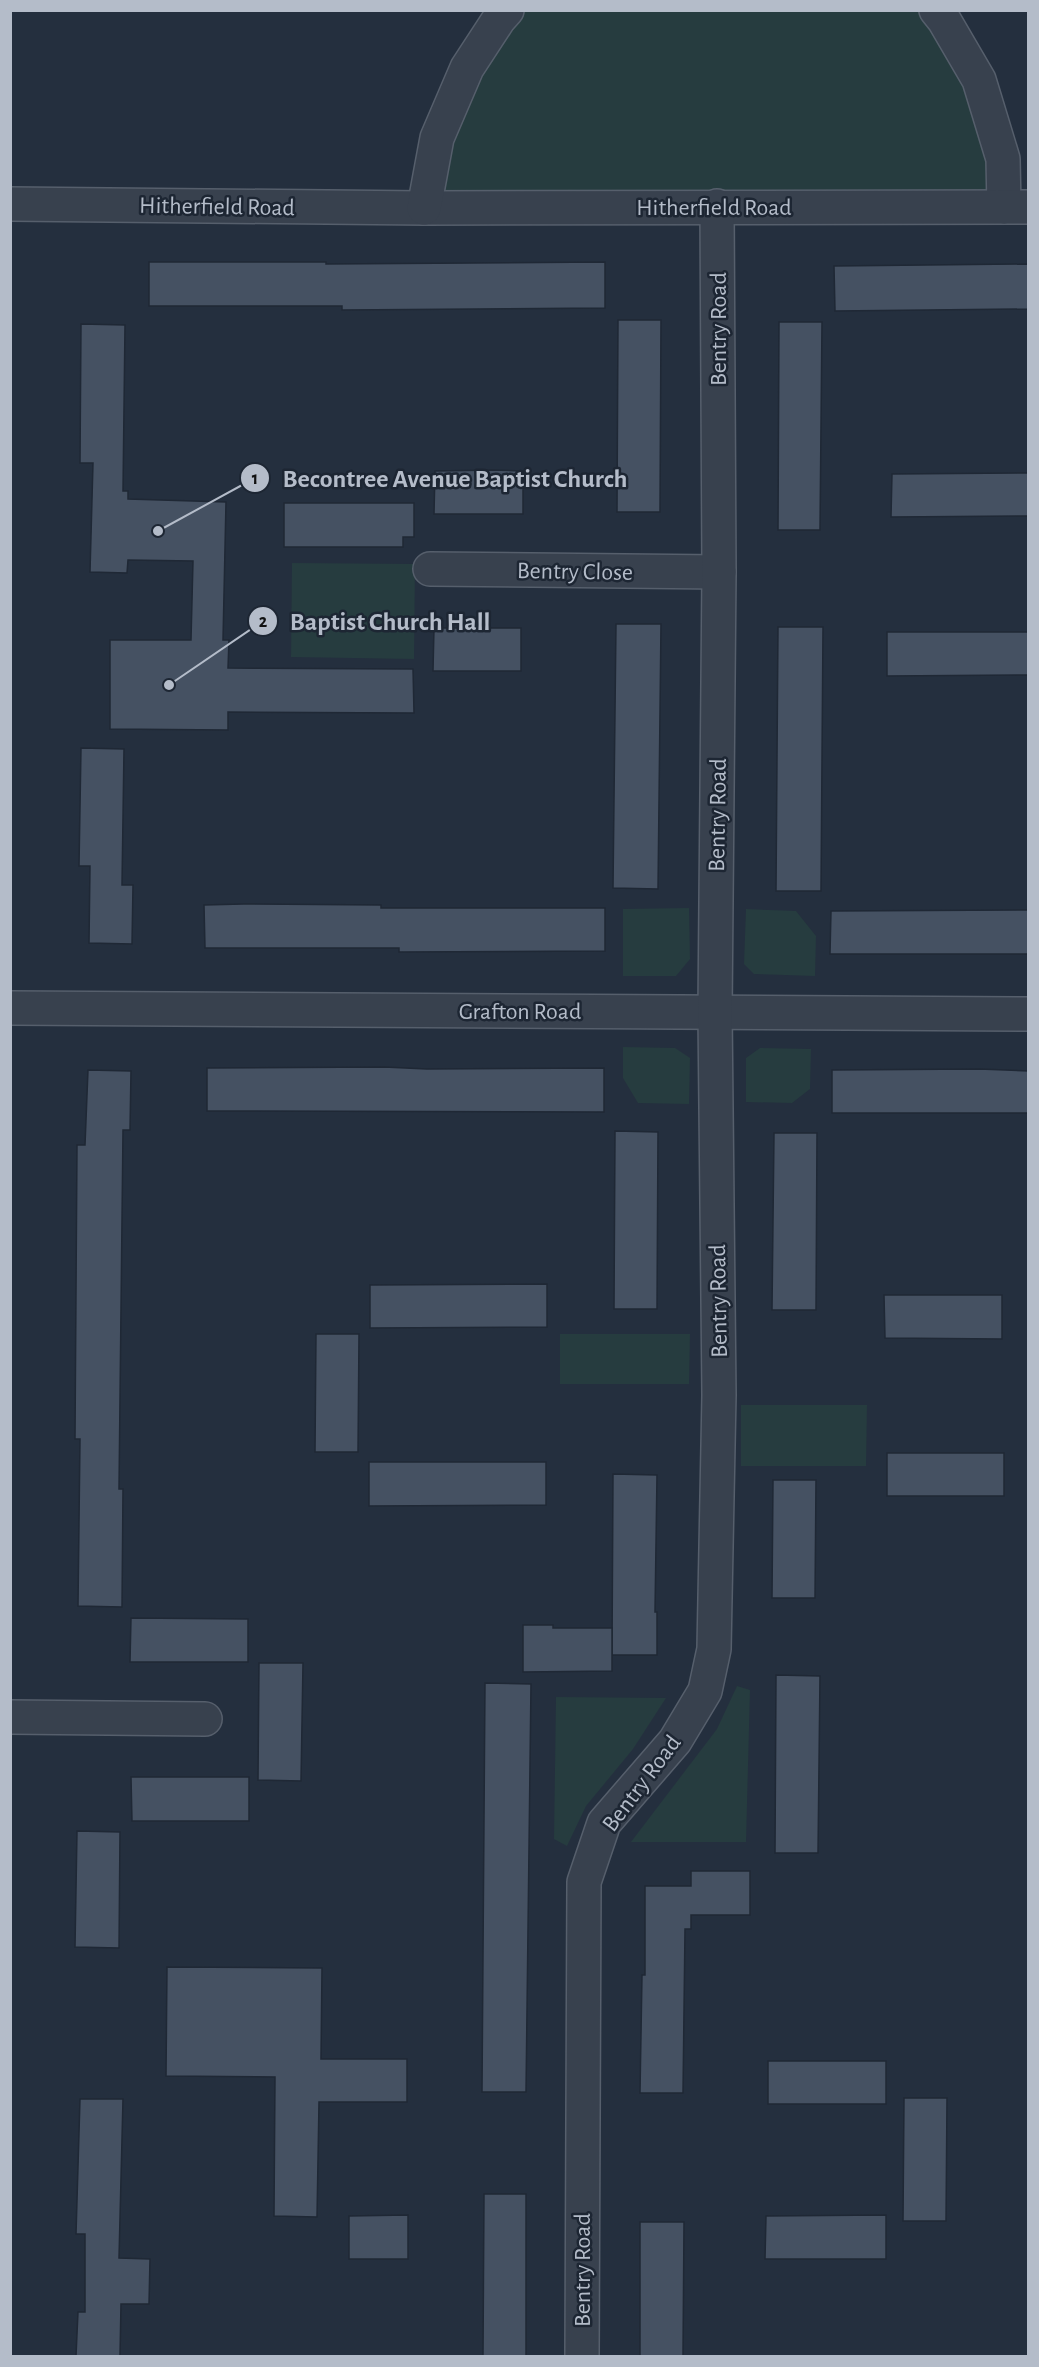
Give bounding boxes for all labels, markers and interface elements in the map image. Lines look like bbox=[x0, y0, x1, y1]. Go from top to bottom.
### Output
street label: Hitherfield Road bbox=[139, 194, 295, 220]
street label: Hitherfield Road bbox=[636, 196, 792, 220]
street label: Bentry Road bbox=[707, 272, 731, 386]
callout: Becontree Avenue Baptist Church bbox=[240, 456, 639, 500]
text: Becontree Avenue Baptist Church bbox=[283, 466, 627, 492]
text: 1 bbox=[252, 470, 258, 488]
street label: Bentry Close bbox=[517, 559, 633, 585]
callout: Baptist Church Hall bbox=[248, 599, 502, 643]
text: Baptist Church Hall bbox=[290, 609, 490, 635]
text: 2 bbox=[259, 613, 268, 631]
street label: Bentry Road bbox=[705, 758, 731, 872]
street label: Grafton Road bbox=[459, 1000, 581, 1024]
street label: Bentry Road bbox=[706, 1244, 732, 1358]
street label: Bentry Road bbox=[598, 1731, 686, 1836]
street label: Bentry Road bbox=[571, 2213, 595, 2327]

